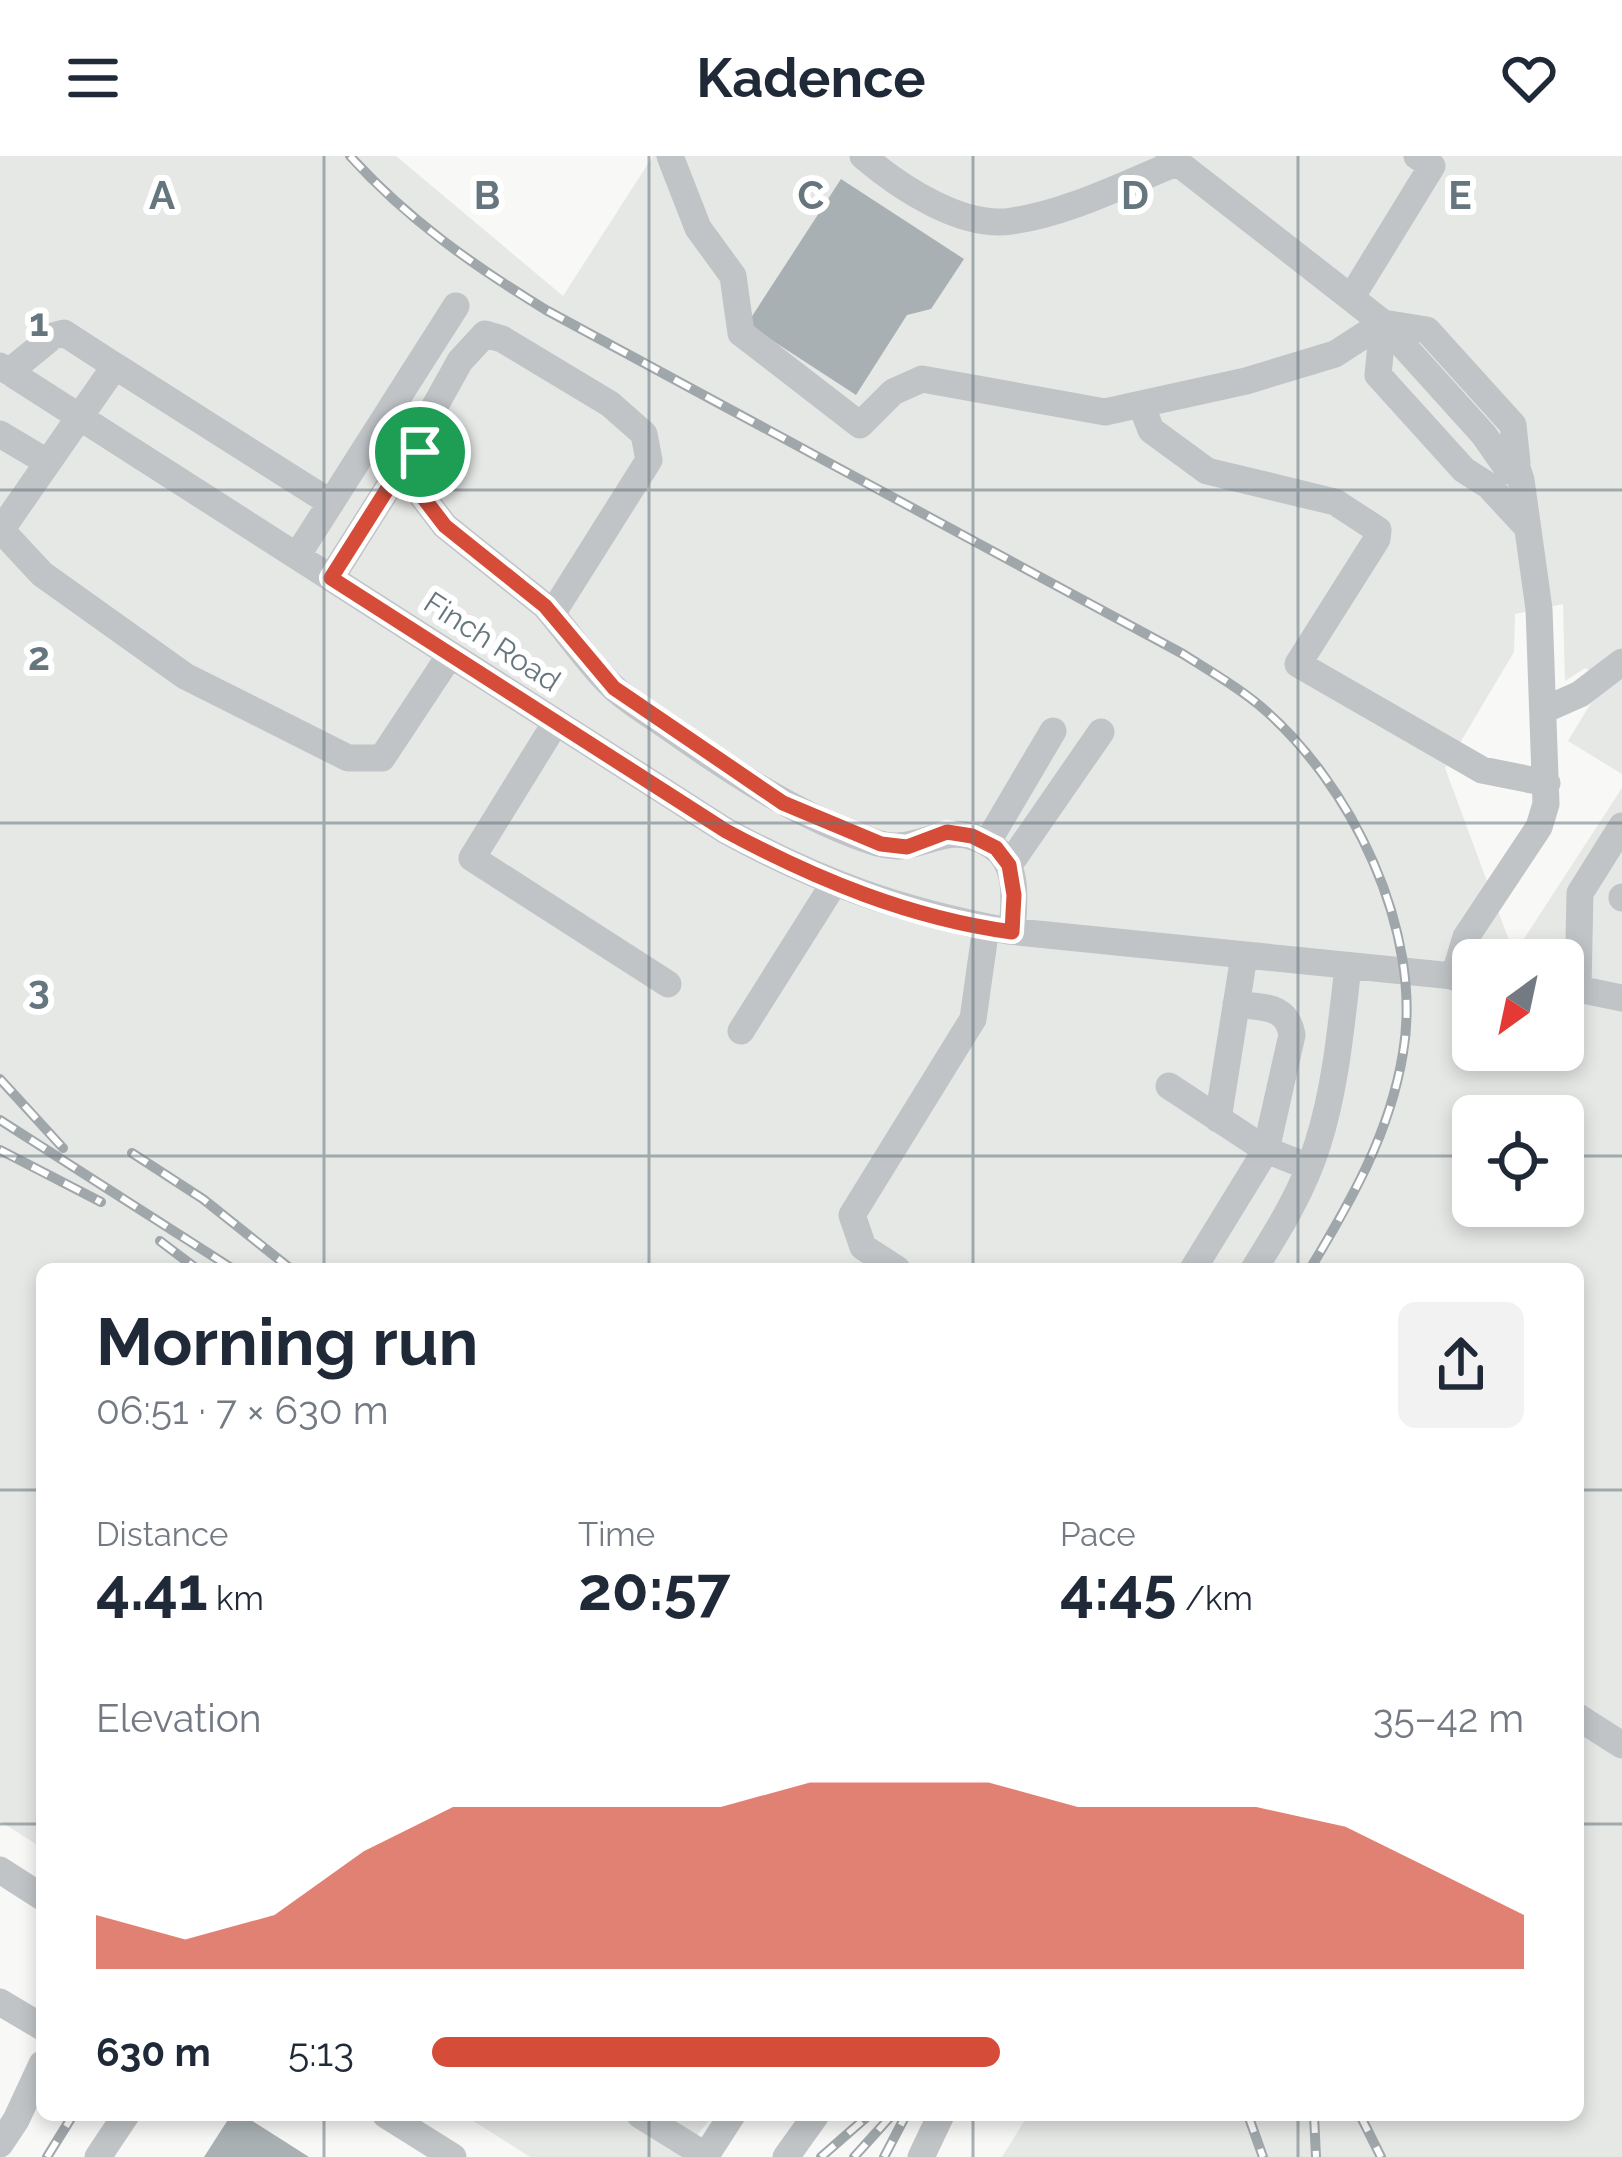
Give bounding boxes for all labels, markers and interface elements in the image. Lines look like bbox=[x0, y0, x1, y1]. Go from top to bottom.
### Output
icon: menu bbox=[60, 45, 126, 111]
icon: heart bbox=[1496, 45, 1562, 111]
text: Kadence bbox=[696, 46, 926, 110]
text: A bbox=[149, 172, 176, 218]
text: B bbox=[474, 172, 500, 218]
text: C bbox=[798, 172, 825, 218]
text: D bbox=[1121, 172, 1149, 218]
text: E bbox=[1448, 172, 1472, 218]
text: 1 bbox=[29, 299, 49, 345]
pin bbox=[369, 401, 471, 503]
icon: arrive bbox=[387, 419, 453, 485]
street label: Finch Road bbox=[418, 585, 567, 699]
text: 2 bbox=[28, 633, 50, 679]
north arrow bbox=[1452, 939, 1584, 1071]
map controls bbox=[1452, 939, 1584, 1227]
text: 3 bbox=[28, 966, 50, 1012]
button: locate bbox=[1452, 1095, 1584, 1227]
button: share bbox=[1398, 1302, 1524, 1428]
text: Morning run bbox=[96, 1303, 478, 1380]
text: 06:51 · 7 × 630 m bbox=[96, 1387, 389, 1433]
text: Distance bbox=[96, 1515, 228, 1554]
text: Time bbox=[578, 1515, 655, 1554]
text: Pace bbox=[1060, 1515, 1136, 1554]
text: 4.41 bbox=[96, 1554, 208, 1624]
text: 20:57 bbox=[578, 1554, 730, 1624]
text: 4:45 bbox=[1060, 1554, 1177, 1624]
text: km bbox=[208, 1579, 264, 1618]
text: /km bbox=[1177, 1579, 1253, 1618]
text: Elevation bbox=[96, 1695, 262, 1741]
text: 35–42 m bbox=[1373, 1695, 1524, 1741]
text: 630 m bbox=[96, 2029, 211, 2075]
text: 5:13 bbox=[288, 2029, 354, 2075]

